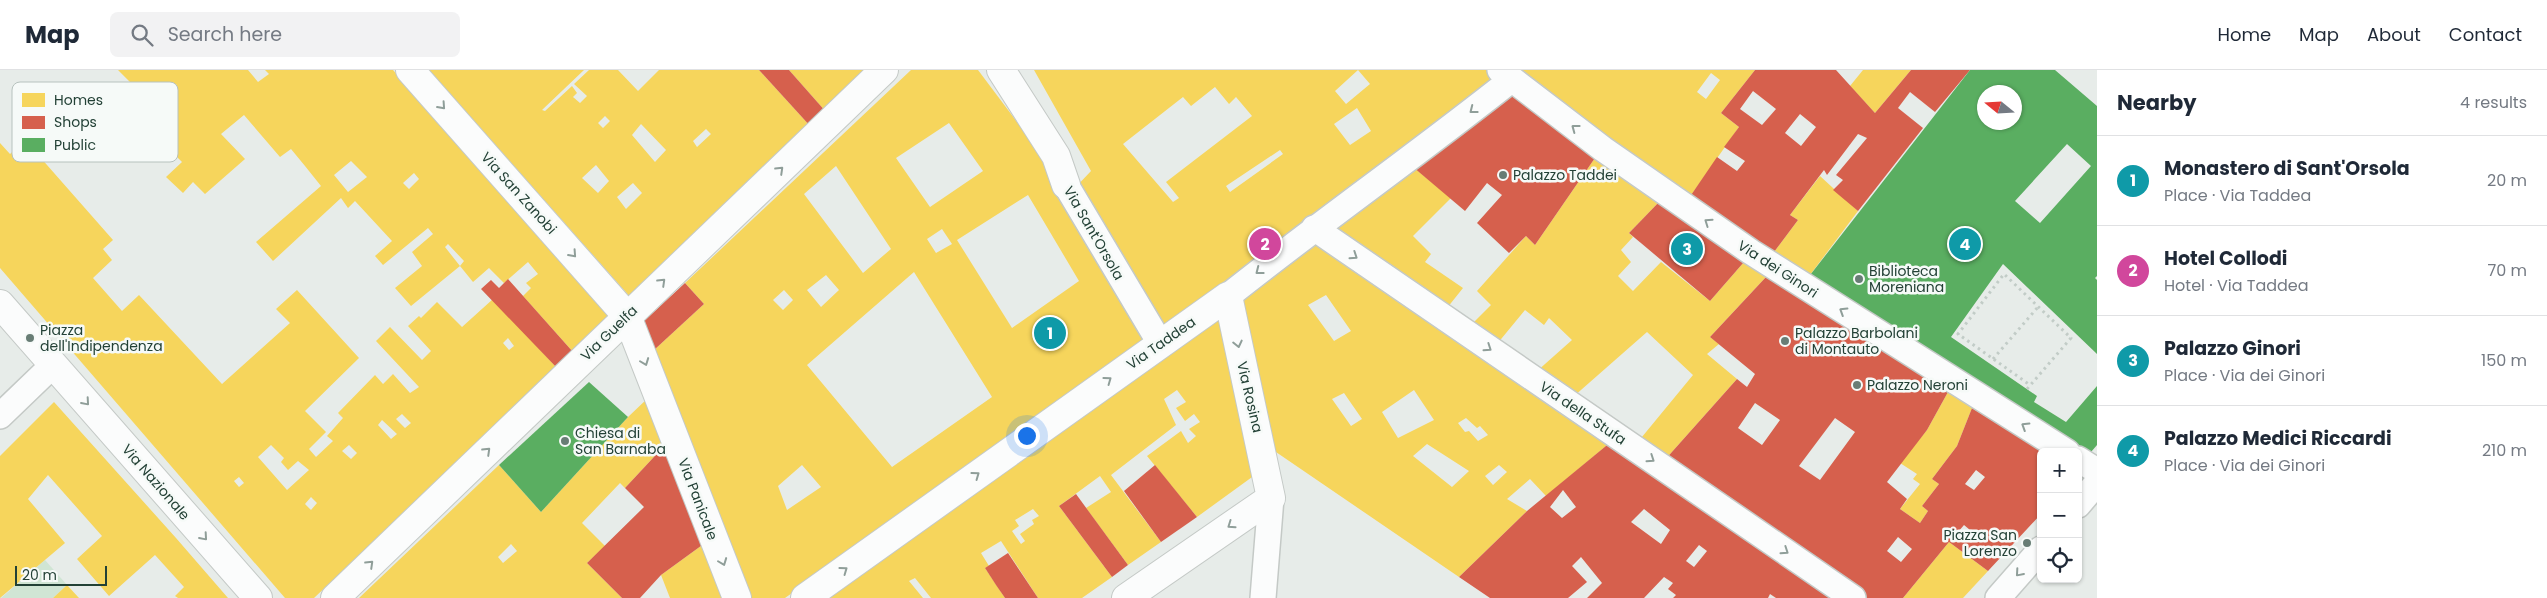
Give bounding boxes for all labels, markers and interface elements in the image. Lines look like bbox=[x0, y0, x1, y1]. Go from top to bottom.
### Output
search box bbox=[110, 12, 460, 57]
text: Map bbox=[25, 18, 80, 51]
icon: search bbox=[128, 21, 156, 49]
text: Search here bbox=[168, 21, 282, 48]
text: Home bbox=[2217, 22, 2271, 47]
text: Map bbox=[2299, 22, 2339, 47]
text: About bbox=[2367, 22, 2421, 47]
text: Contact bbox=[2449, 22, 2522, 47]
legend bbox=[12, 82, 178, 162]
north arrow bbox=[1977, 85, 2022, 130]
text: Nearby bbox=[2117, 88, 2197, 117]
text: Homes bbox=[54, 90, 103, 110]
text: 4 results bbox=[2460, 91, 2527, 114]
one-way arrow bbox=[436, 101, 445, 110]
one-way arrow bbox=[1469, 104, 1479, 113]
text: Shops bbox=[54, 112, 97, 132]
one-way arrow bbox=[1571, 125, 1581, 134]
text: Public bbox=[54, 135, 96, 155]
street label: Via San Zanobi bbox=[477, 148, 561, 238]
text: Monastero di Sant'Orsola bbox=[2164, 155, 2410, 182]
place label: Palazzo Taddei bbox=[1513, 165, 1617, 185]
one-way arrow bbox=[774, 167, 783, 176]
marker: Palazzo Taddei bbox=[1497, 169, 1509, 181]
text: 1 bbox=[2130, 169, 2136, 192]
text: 20 m bbox=[2487, 169, 2527, 192]
street label: Via Sant'Orsola bbox=[1059, 182, 1129, 284]
text: Place · Via Taddea bbox=[2164, 184, 2311, 207]
one-way arrow bbox=[1704, 219, 1713, 228]
pin: 2 bbox=[1249, 225, 1281, 263]
pin: 4 bbox=[1949, 225, 1981, 263]
pin: 3 bbox=[1671, 230, 1703, 268]
street label: Via dei Ginori bbox=[1734, 235, 1822, 303]
text: Hotel Collodi bbox=[2164, 245, 2287, 272]
one-way arrow bbox=[567, 249, 576, 258]
one-way arrow bbox=[1348, 250, 1358, 259]
text: 2 bbox=[2128, 259, 2138, 282]
text: 70 m bbox=[2487, 259, 2527, 282]
place label: Biblioteca Moreniana bbox=[1869, 261, 1944, 297]
one-way arrow bbox=[1256, 265, 1265, 274]
marker: Biblioteca Moreniana bbox=[1853, 273, 1865, 285]
text: Hotel · Via Taddea bbox=[2164, 274, 2309, 297]
one-way arrow bbox=[657, 279, 666, 288]
street label: Via Guelfa bbox=[576, 301, 642, 365]
one-way arrow bbox=[1840, 308, 1849, 318]
street label: Via Taddea bbox=[1122, 312, 1200, 374]
pin: 1 bbox=[1034, 314, 1066, 352]
place label: Piazza dell'Indipendenza bbox=[40, 320, 163, 356]
place label: Palazzo Barbolani di Montauto bbox=[1795, 323, 1918, 359]
marker: Piazza dell'Indipendenza bbox=[24, 332, 36, 344]
marker: Palazzo Barbolani di Montauto bbox=[1779, 335, 1791, 347]
text: Palazzo Ginori bbox=[2164, 335, 2301, 362]
one-way arrow bbox=[1232, 339, 1243, 348]
one-way arrow bbox=[1482, 342, 1492, 351]
text: 3 bbox=[2128, 349, 2138, 372]
text: 150 m bbox=[2481, 349, 2527, 372]
one-way arrow bbox=[639, 357, 649, 365]
street label: Via Rosina bbox=[1232, 359, 1268, 435]
text: Place · Via dei Ginori bbox=[2164, 364, 2325, 387]
place label: Palazzo Neroni bbox=[1867, 375, 1968, 395]
one-way arrow bbox=[1102, 377, 1112, 386]
street label: Via della Stufa bbox=[1536, 377, 1630, 449]
marker: Palazzo Neroni bbox=[1851, 379, 1863, 391]
one-way arrow bbox=[80, 396, 89, 405]
one-way arrow bbox=[2022, 422, 2031, 432]
place label: Chiesa di San Barnaba bbox=[575, 423, 666, 459]
your location bbox=[1014, 423, 1040, 449]
text: Palazzo Medici Riccardi bbox=[2164, 425, 2392, 452]
marker: Chiesa di San Barnaba bbox=[559, 435, 571, 447]
text: 4 bbox=[2128, 439, 2138, 462]
text: 210 m bbox=[2482, 439, 2527, 462]
street label: Via Nazionale bbox=[117, 440, 195, 525]
one-way arrow bbox=[481, 448, 490, 457]
map controls bbox=[2037, 448, 2082, 583]
button: + bbox=[2037, 448, 2082, 493]
one-way arrow bbox=[1645, 453, 1655, 462]
text: Place · Via dei Ginori bbox=[2164, 454, 2325, 477]
street label: Via Panicale bbox=[673, 455, 723, 543]
one-way arrow bbox=[970, 472, 980, 481]
button: − bbox=[2037, 493, 2082, 538]
one-way arrow bbox=[1227, 519, 1236, 529]
place label: Piazza San Lorenzo bbox=[1943, 525, 2017, 561]
one-way arrow bbox=[199, 531, 208, 540]
marker: Piazza San Lorenzo bbox=[2021, 537, 2033, 549]
button: locate bbox=[2037, 538, 2082, 583]
one-way arrow bbox=[1779, 545, 1789, 554]
one-way arrow bbox=[717, 557, 727, 566]
one-way arrow bbox=[364, 561, 373, 570]
scale bar bbox=[15, 563, 108, 586]
text: 20 m bbox=[22, 565, 57, 585]
one-way arrow bbox=[838, 567, 847, 575]
one-way arrow bbox=[2016, 568, 2025, 577]

